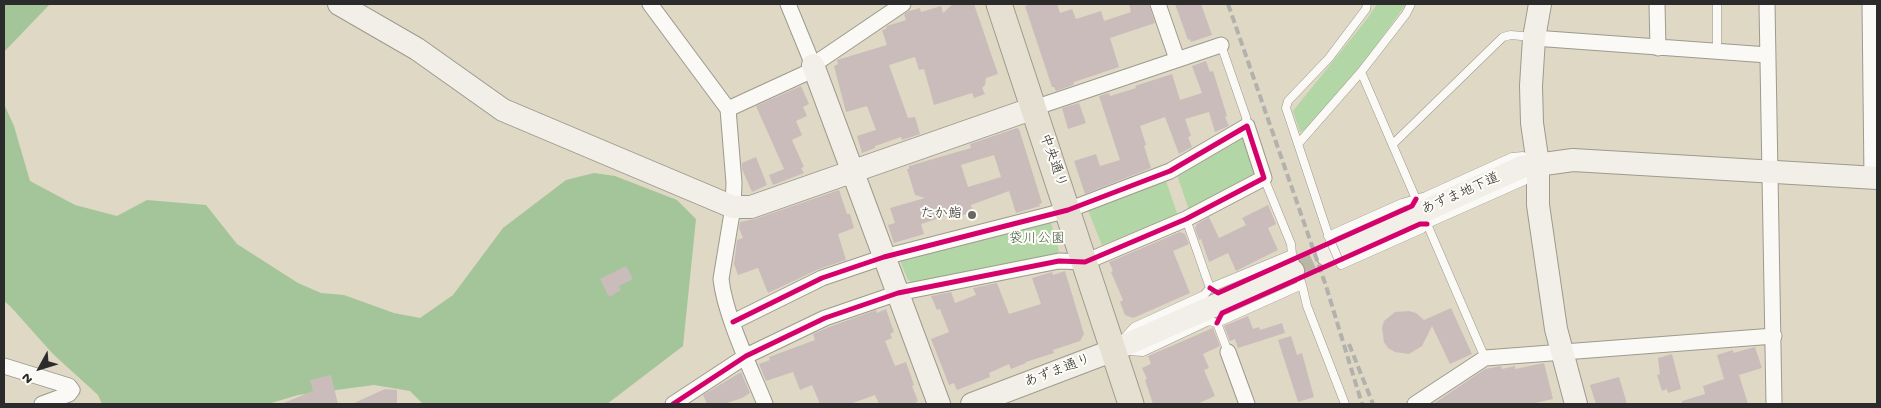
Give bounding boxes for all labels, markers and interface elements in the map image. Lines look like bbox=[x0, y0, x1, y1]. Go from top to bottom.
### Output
street label: 中央通り bbox=[1035, 132, 1069, 190]
street label: あずま地下道 bbox=[1419, 170, 1503, 220]
place label: たか鮨 bbox=[920, 207, 962, 223]
marker: たか鮨 bbox=[966, 209, 978, 221]
park label: 袋川公園 bbox=[1009, 232, 1065, 248]
north arrow bbox=[15, 343, 65, 393]
street label: あずま通り bbox=[1022, 352, 1094, 392]
text: N bbox=[18, 369, 37, 387]

